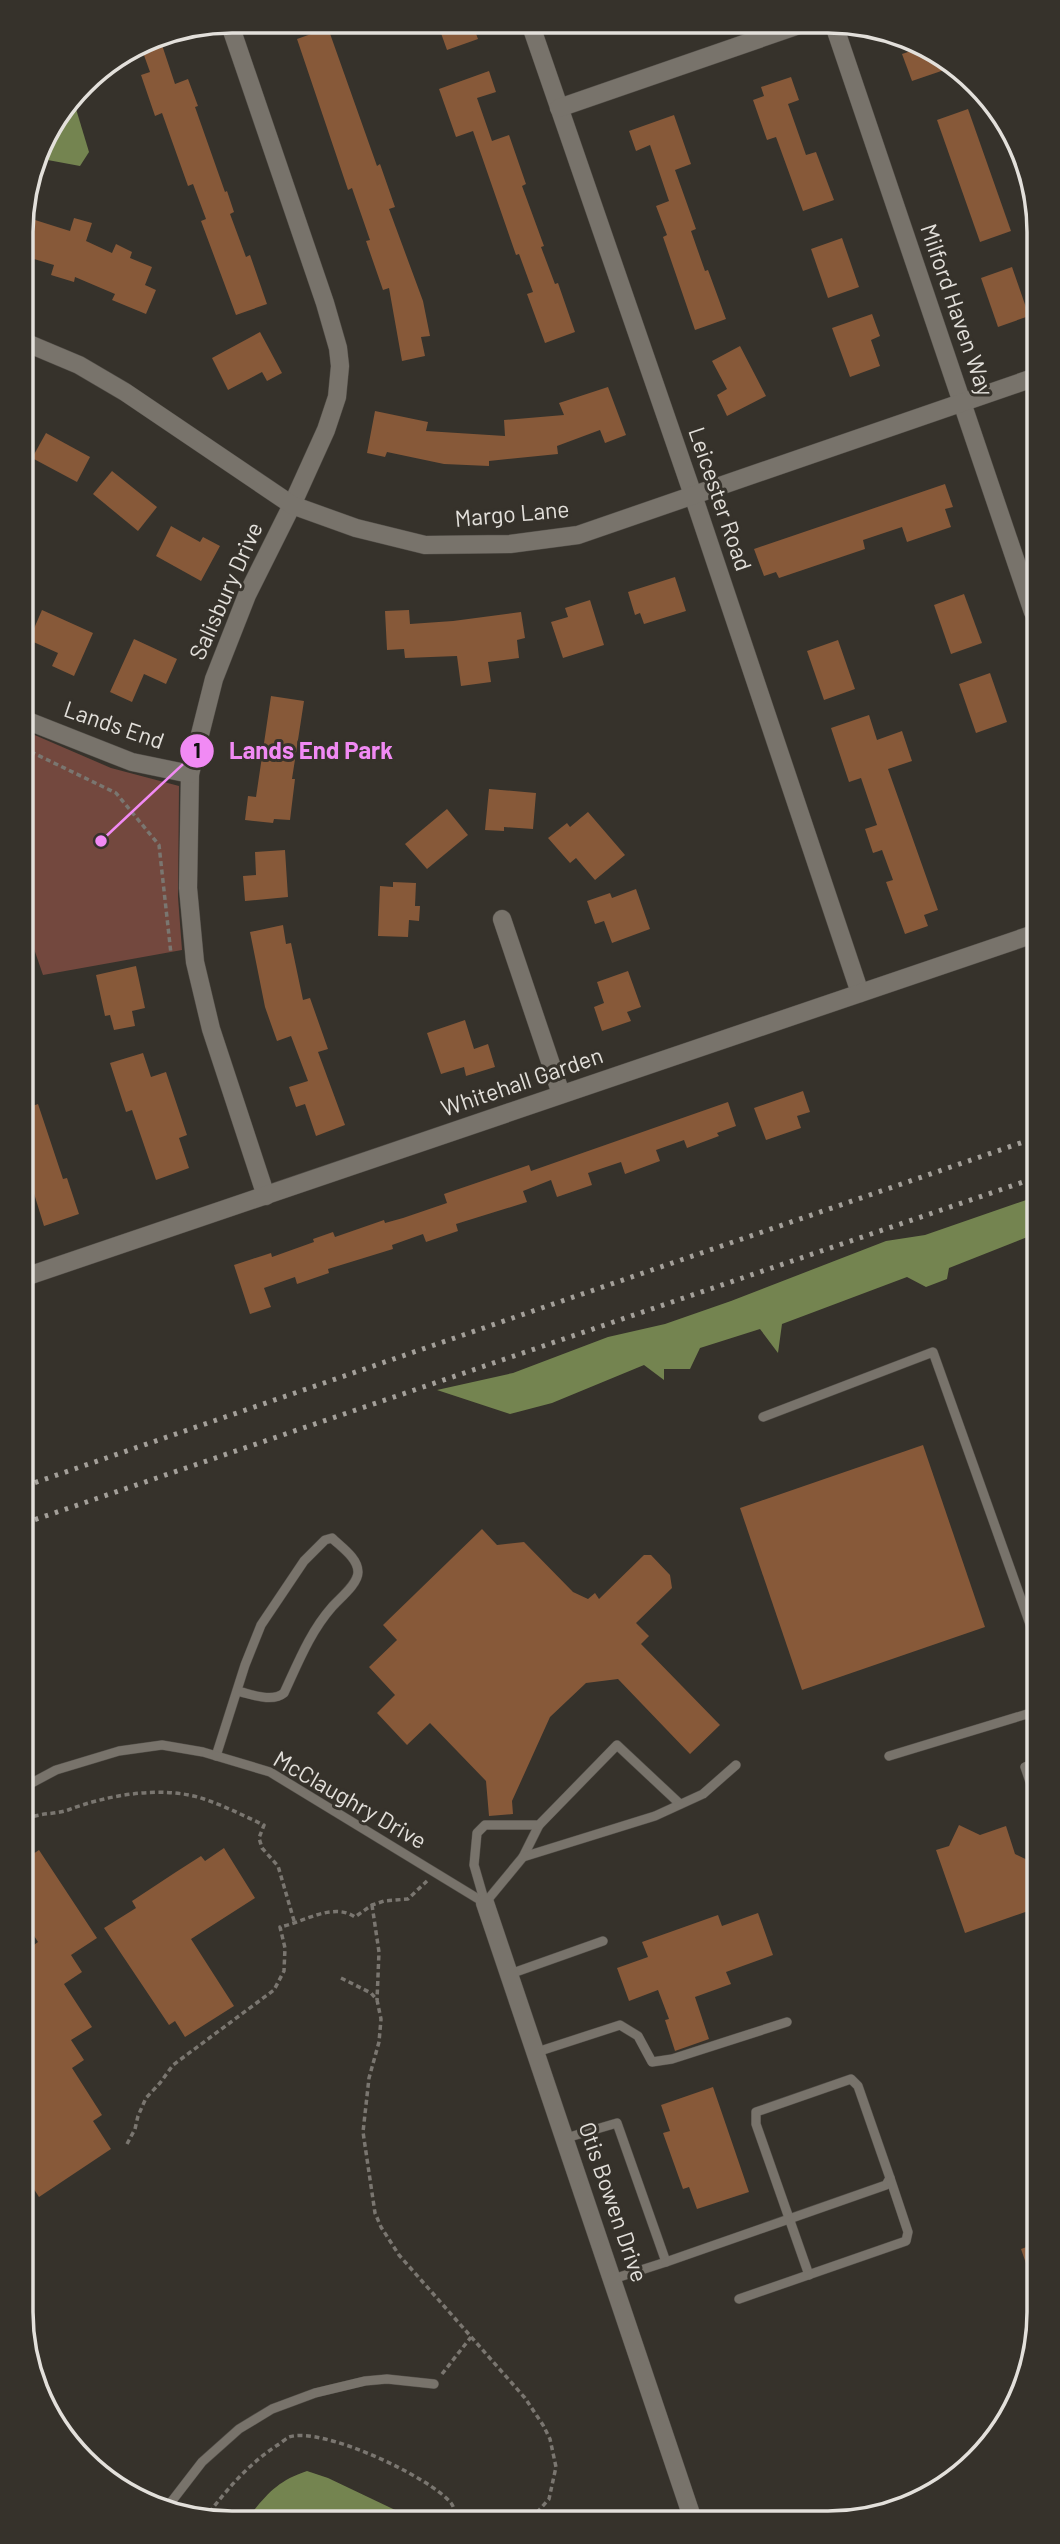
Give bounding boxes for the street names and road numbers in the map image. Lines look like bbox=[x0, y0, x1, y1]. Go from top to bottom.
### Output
street label: Milford Haven Way bbox=[915, 220, 1001, 400]
street label: Leicester Road bbox=[683, 423, 759, 574]
street label: Margo Lane bbox=[453, 494, 570, 532]
street label: Salisbury Drive bbox=[182, 517, 268, 664]
street label: Lands End bbox=[61, 694, 168, 754]
street label: Whitehall Garden bbox=[437, 1040, 606, 1122]
street label: McClaughry Drive bbox=[269, 1744, 432, 1854]
street label: Otis Bowen Drive bbox=[573, 2118, 654, 2285]

